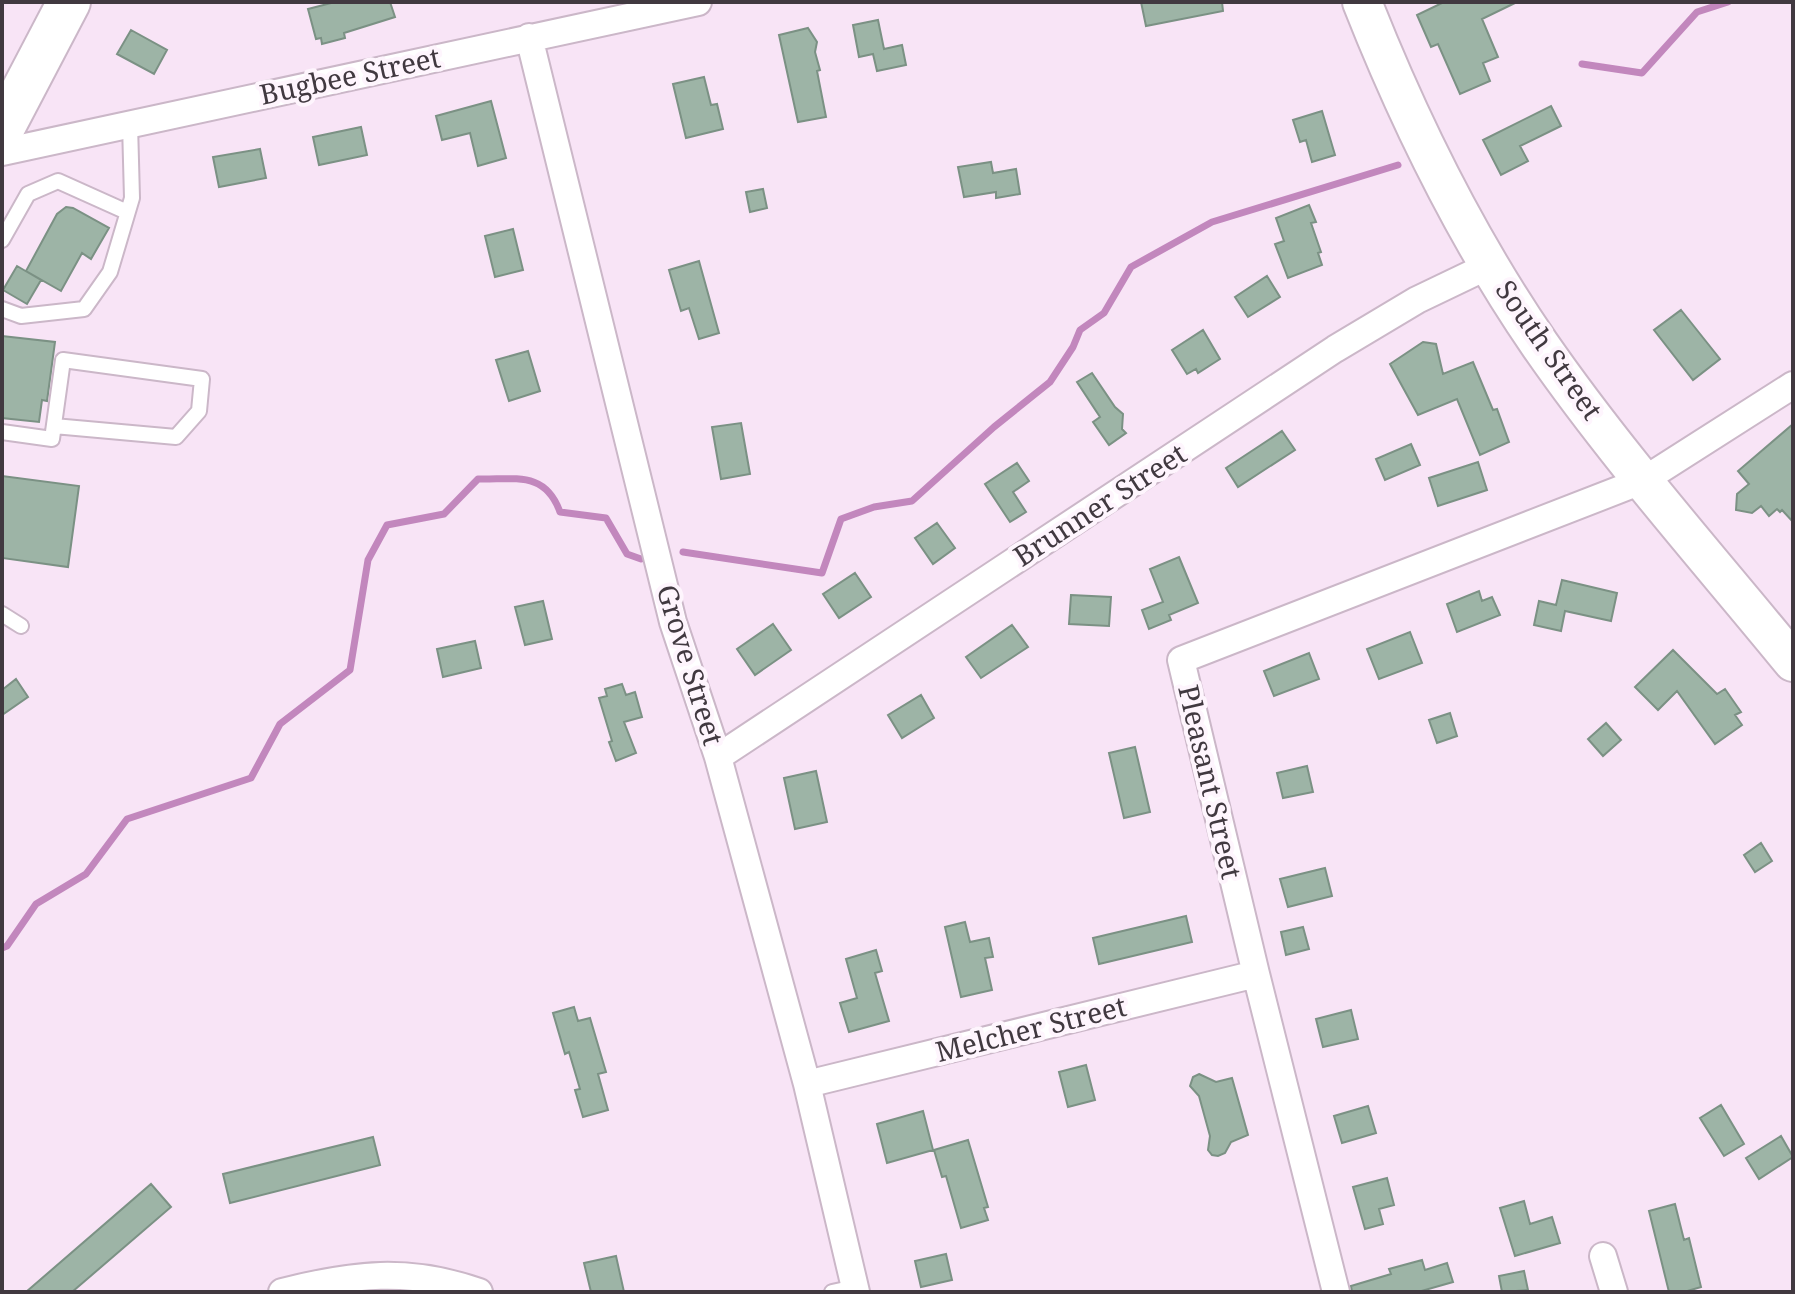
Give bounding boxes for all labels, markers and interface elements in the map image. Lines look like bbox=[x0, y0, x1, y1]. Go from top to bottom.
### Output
street label: Bugbee Street bbox=[256, 37, 444, 113]
street label: South Street bbox=[1488, 272, 1612, 427]
street label: Brunner Street bbox=[1006, 434, 1193, 574]
street label: Grove Street bbox=[649, 580, 733, 750]
street label: Pleasant Street bbox=[1170, 681, 1252, 883]
street label: Melcher Street bbox=[932, 986, 1130, 1070]

